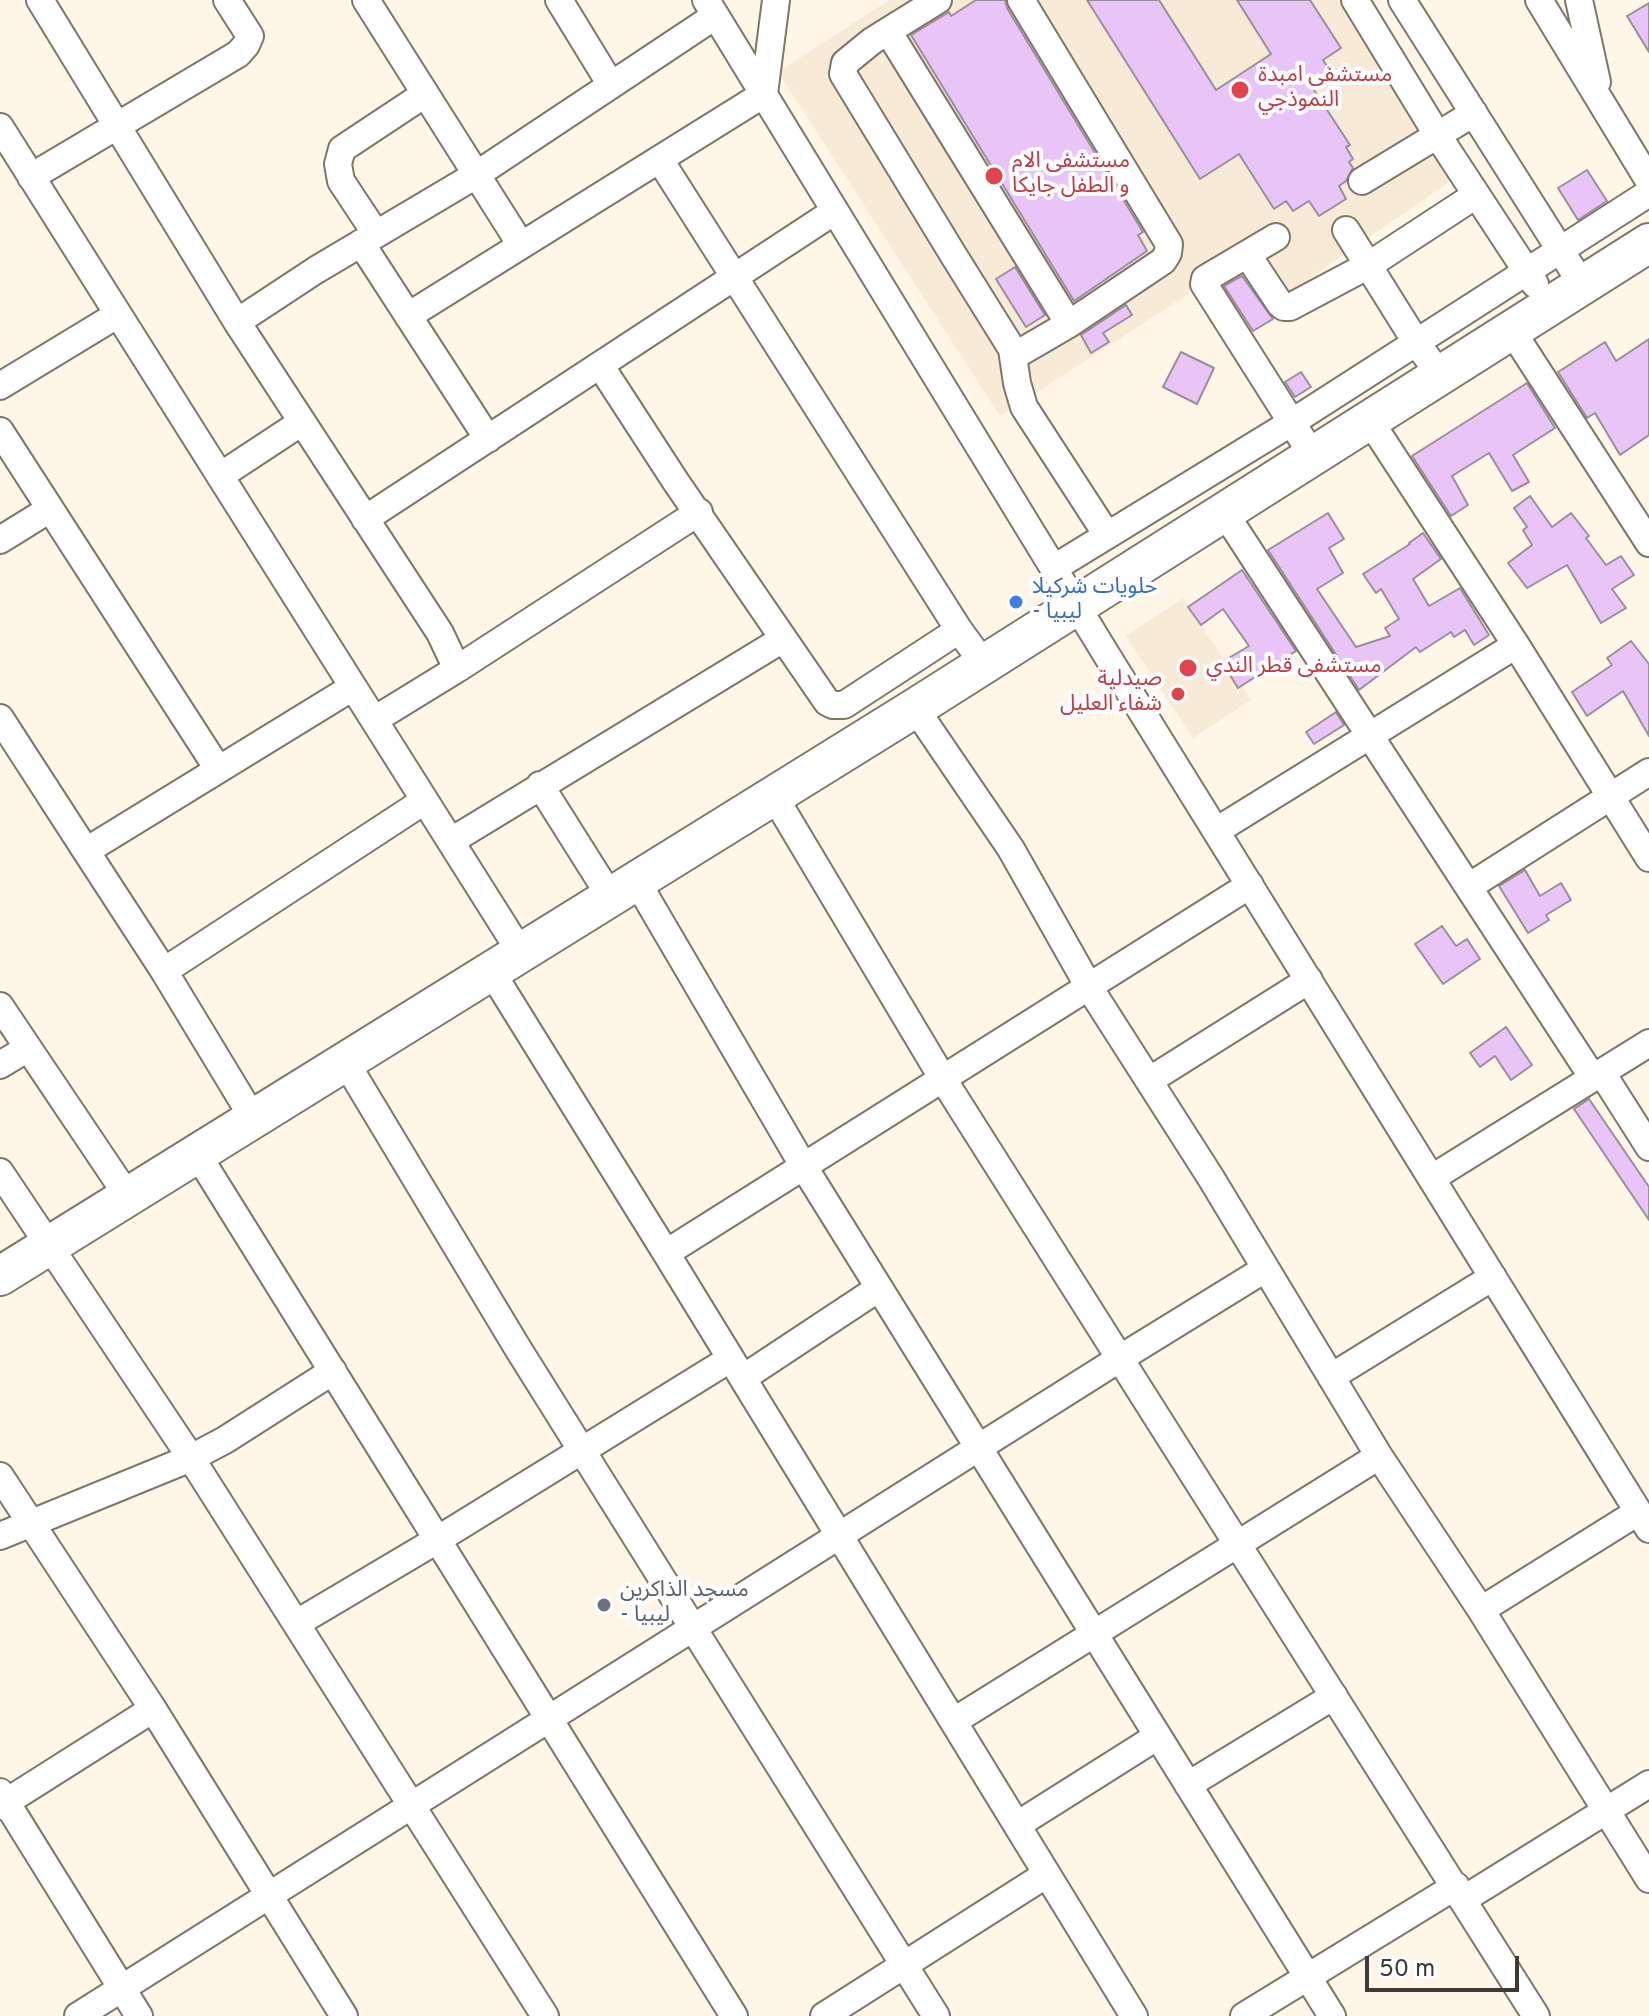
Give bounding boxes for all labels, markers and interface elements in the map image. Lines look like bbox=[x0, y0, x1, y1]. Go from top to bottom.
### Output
place label: مستشفى امبدة النموذجي bbox=[1258, 64, 1392, 116]
marker: مستشفى امبدة النموذجي bbox=[1229, 79, 1251, 101]
place label: مستشفى الام و الطفل جايكا bbox=[1012, 150, 1130, 202]
marker: مستشفى الام و الطفل جايكا bbox=[983, 165, 1005, 187]
place label: حلويات شركيلا - ليبيا bbox=[1032, 576, 1157, 628]
marker: حلويات شركيلا - ليبيا bbox=[1007, 593, 1025, 611]
place label: مستشفى قطر الندي bbox=[1206, 655, 1382, 681]
marker: مستشفى قطر الندي bbox=[1177, 657, 1199, 679]
place label: صيدلية شفاء العليل bbox=[1060, 668, 1162, 720]
marker: صيدلية شفاء العليل bbox=[1169, 685, 1187, 703]
place label: مسجد الذاكرين - ليبيا bbox=[620, 1579, 749, 1630]
marker: مسجد الذاكرين - ليبيا bbox=[595, 1596, 613, 1614]
scale bar bbox=[1369, 1940, 1523, 1990]
text: 50 m bbox=[1379, 1955, 1435, 1985]

